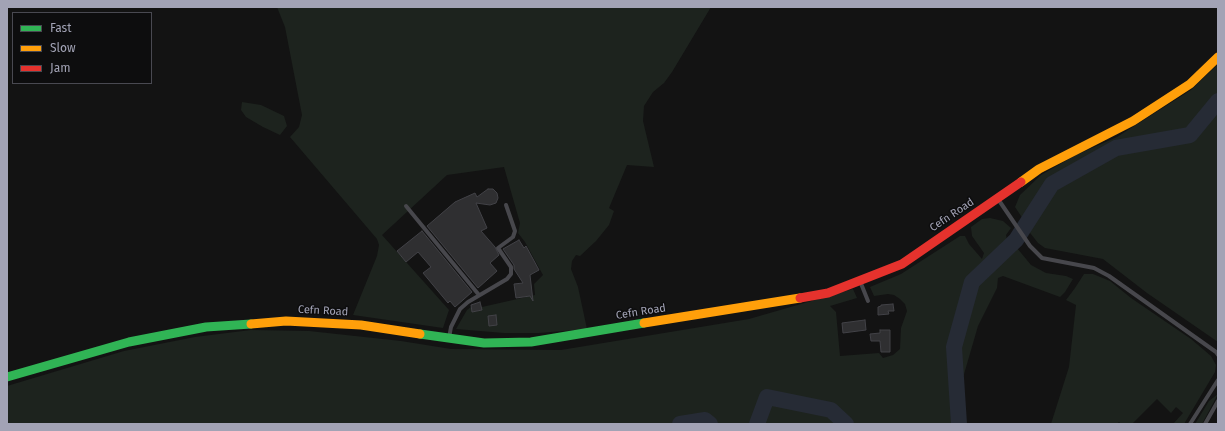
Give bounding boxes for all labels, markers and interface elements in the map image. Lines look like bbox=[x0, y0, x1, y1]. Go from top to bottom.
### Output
legend bbox=[12, 12, 152, 84]
text: Fast bbox=[50, 21, 72, 35]
text: Slow bbox=[50, 41, 76, 55]
text: Jam bbox=[50, 61, 70, 75]
street label: Cefn Road bbox=[927, 195, 977, 235]
street label: Cefn Road bbox=[615, 302, 667, 322]
street label: Cefn Road bbox=[298, 303, 348, 319]

